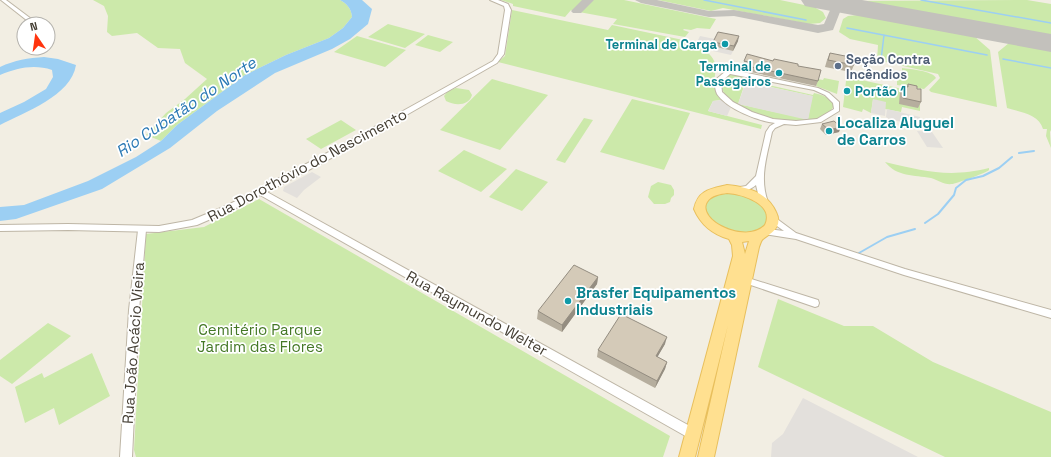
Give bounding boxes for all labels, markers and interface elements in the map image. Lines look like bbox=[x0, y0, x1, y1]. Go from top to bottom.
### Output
north arrow bbox=[16, 16, 56, 56]
text: N bbox=[29, 19, 39, 34]
place label: Terminal de Carga bbox=[605, 36, 717, 53]
marker: Terminal de Carga bbox=[720, 39, 730, 49]
place label: Seção Contra Incêndios bbox=[846, 51, 931, 83]
water label: Rio Cubatão do Norte bbox=[112, 52, 261, 162]
place label: Terminal de Passegeiros bbox=[696, 58, 771, 90]
marker: Seção Contra Incêndios bbox=[833, 61, 843, 71]
marker: Terminal de Passegeiros bbox=[774, 68, 784, 78]
place label: Portão 1 bbox=[855, 83, 906, 100]
marker: Portão 1 bbox=[842, 86, 852, 96]
street label: Rua Dorothóvio do Nascimento bbox=[204, 104, 410, 226]
place label: Localiza Aluguel de Carros bbox=[837, 113, 954, 149]
marker: Localiza Aluguel de Carros bbox=[824, 126, 834, 136]
street label: Rua João Acácio Vieira bbox=[118, 261, 148, 425]
street label: Rua Raymundo Welter bbox=[403, 266, 551, 360]
place label: Brasfer Equipamentos Industriais bbox=[576, 283, 736, 319]
marker: Brasfer Equipamentos Industriais bbox=[563, 296, 573, 306]
park label: Cemitério Parque Jardim das Flores bbox=[197, 320, 323, 356]

